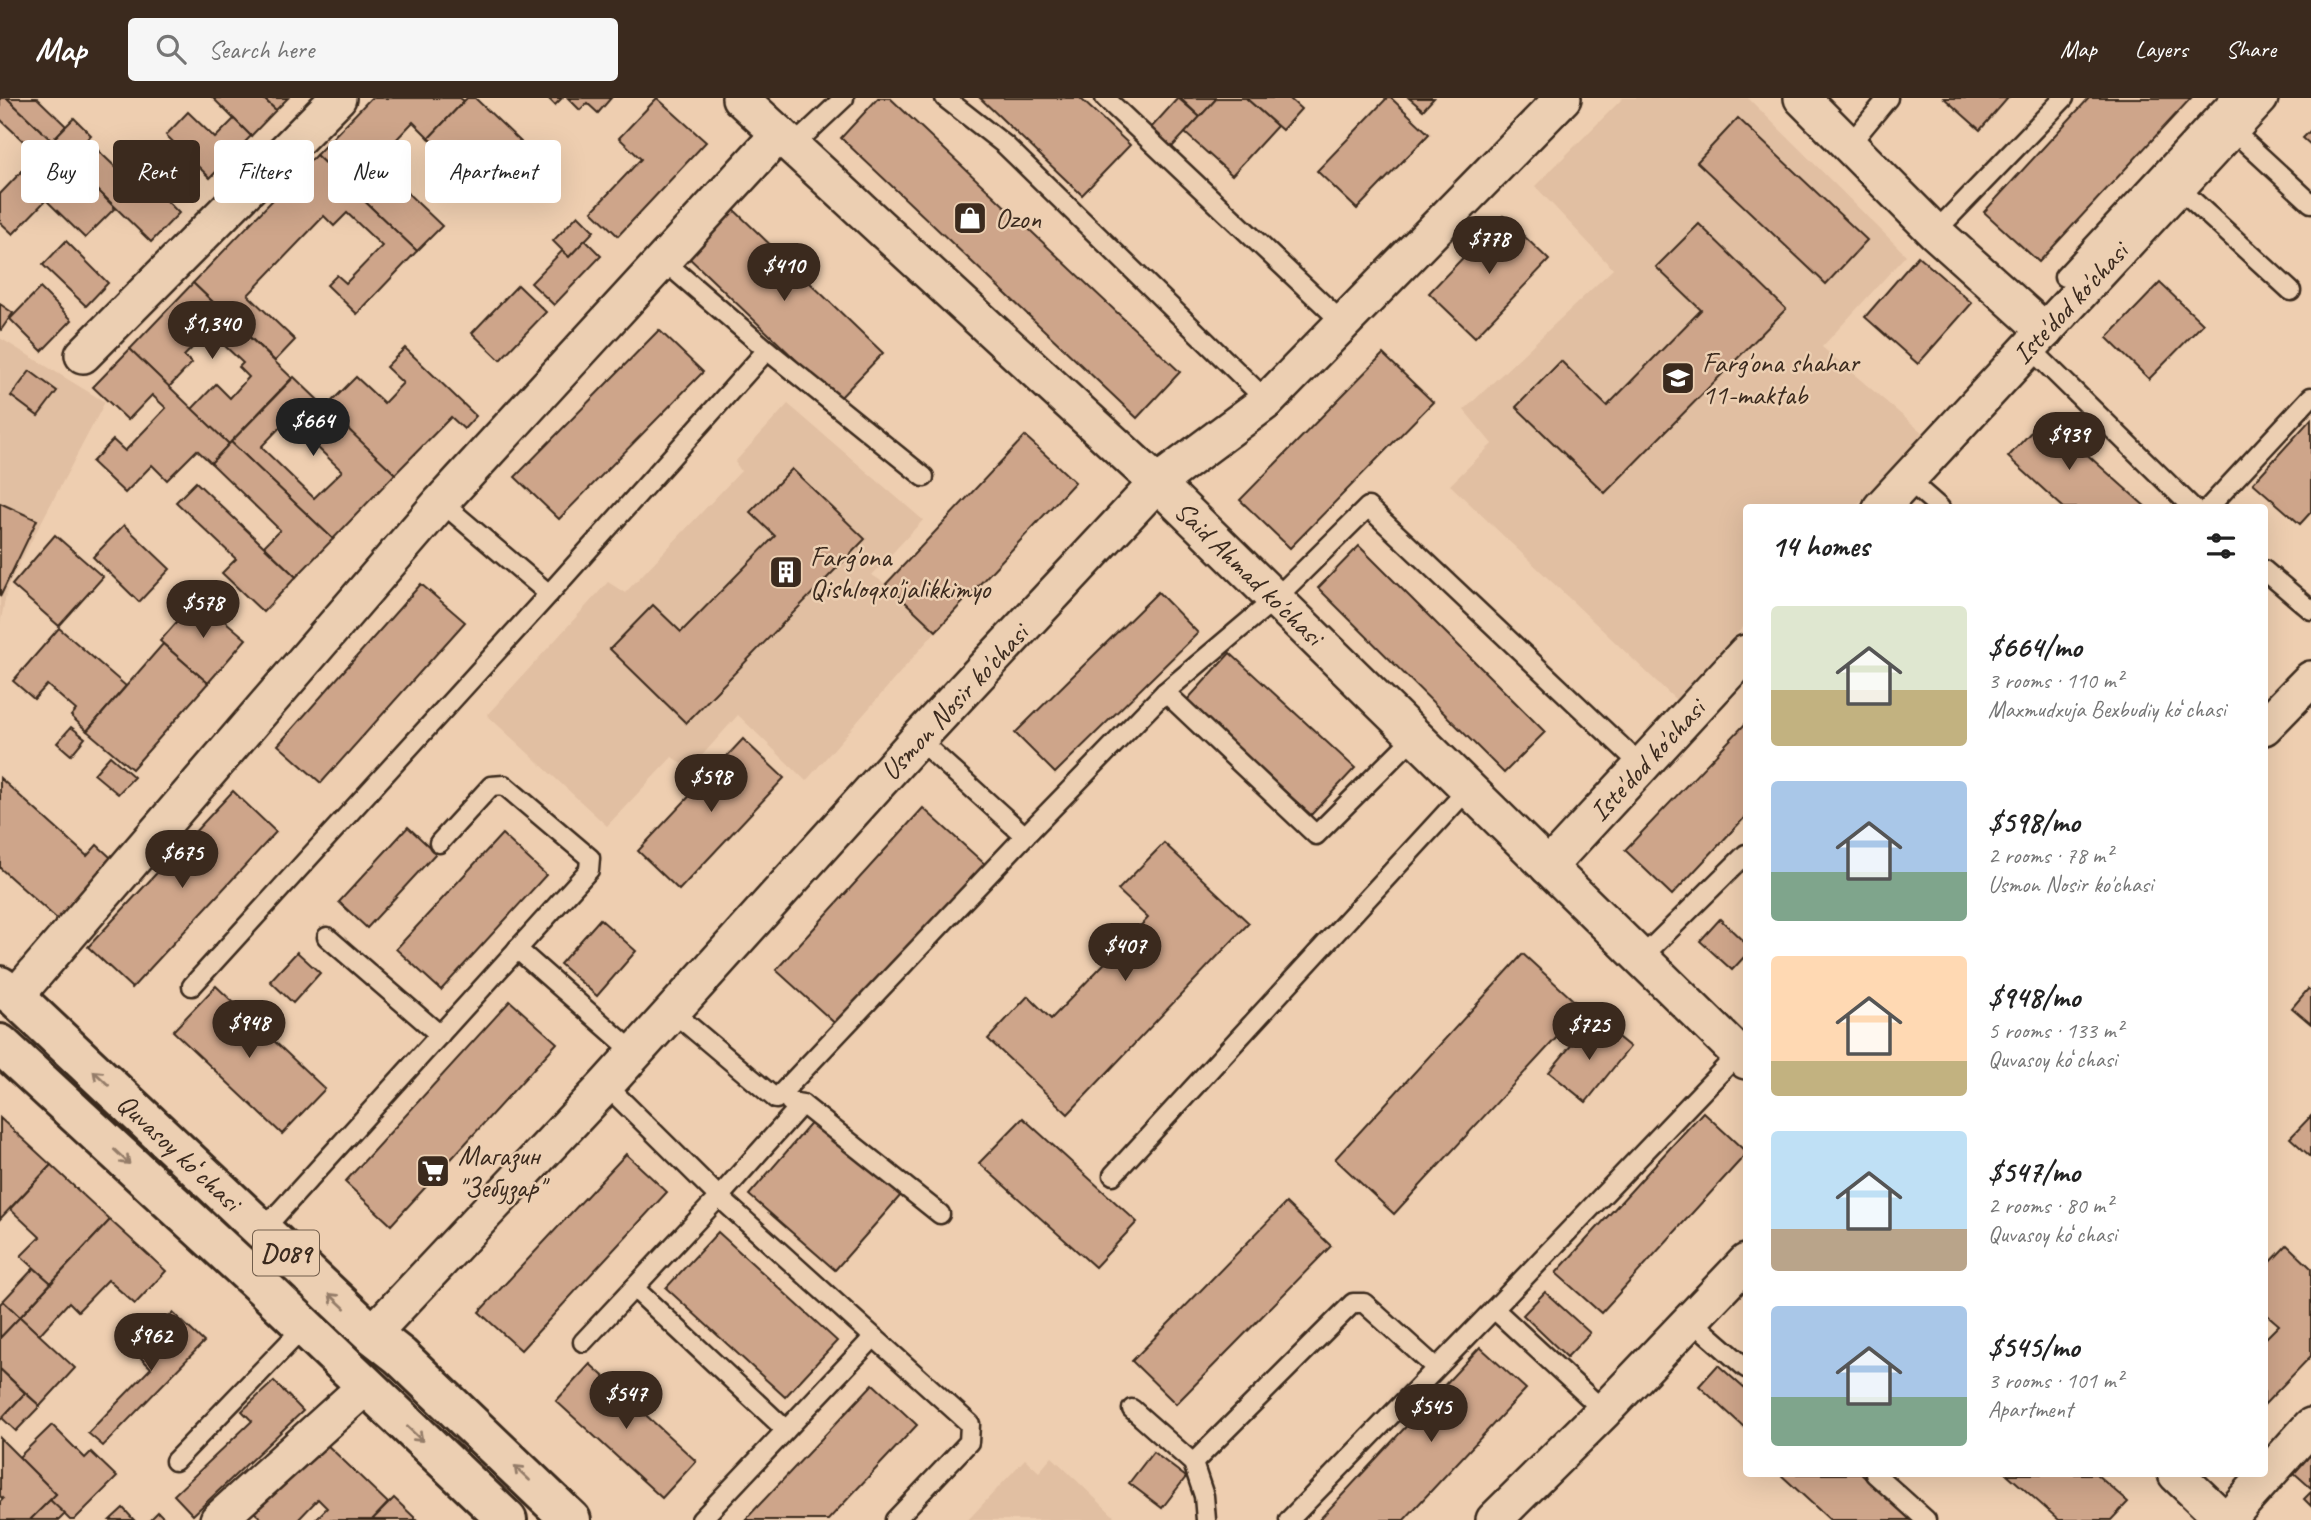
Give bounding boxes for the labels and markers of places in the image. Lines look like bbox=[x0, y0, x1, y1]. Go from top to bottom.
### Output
shop icon: Ozon bbox=[951, 199, 989, 237]
place label: Ozon bbox=[995, 201, 1041, 236]
pin: $778 bbox=[1448, 216, 1530, 276]
pin: $410 bbox=[743, 244, 825, 303]
pin: $1,340 bbox=[155, 302, 269, 361]
place label: Farg'ona shahar 11-maktab bbox=[1702, 345, 1861, 412]
school or university icon: Farg'ona shahar 11-maktab bbox=[1659, 359, 1697, 397]
pin: $664 bbox=[272, 398, 354, 458]
pin: $939 bbox=[2028, 412, 2110, 472]
place label: Farg'ona Qishloqxo'jalikkimyo bbox=[810, 539, 992, 606]
building icon: Farg'ona Qishloqxo'jalikkimyo bbox=[767, 553, 805, 591]
pin: $578 bbox=[162, 580, 244, 640]
pin: $598 bbox=[670, 754, 752, 814]
pin: $675 bbox=[141, 830, 223, 890]
pin: $407 bbox=[1084, 924, 1166, 983]
pin: $948 bbox=[208, 1000, 290, 1060]
pin: $725 bbox=[1548, 1002, 1630, 1062]
place label: Магазин "Зебузар" bbox=[458, 1138, 550, 1205]
supermarket icon: Магазин "Зебузар" bbox=[414, 1152, 452, 1190]
pin: $962 bbox=[110, 1314, 192, 1373]
pin: $547 bbox=[585, 1372, 667, 1431]
pin: $545 bbox=[1390, 1384, 1472, 1444]

